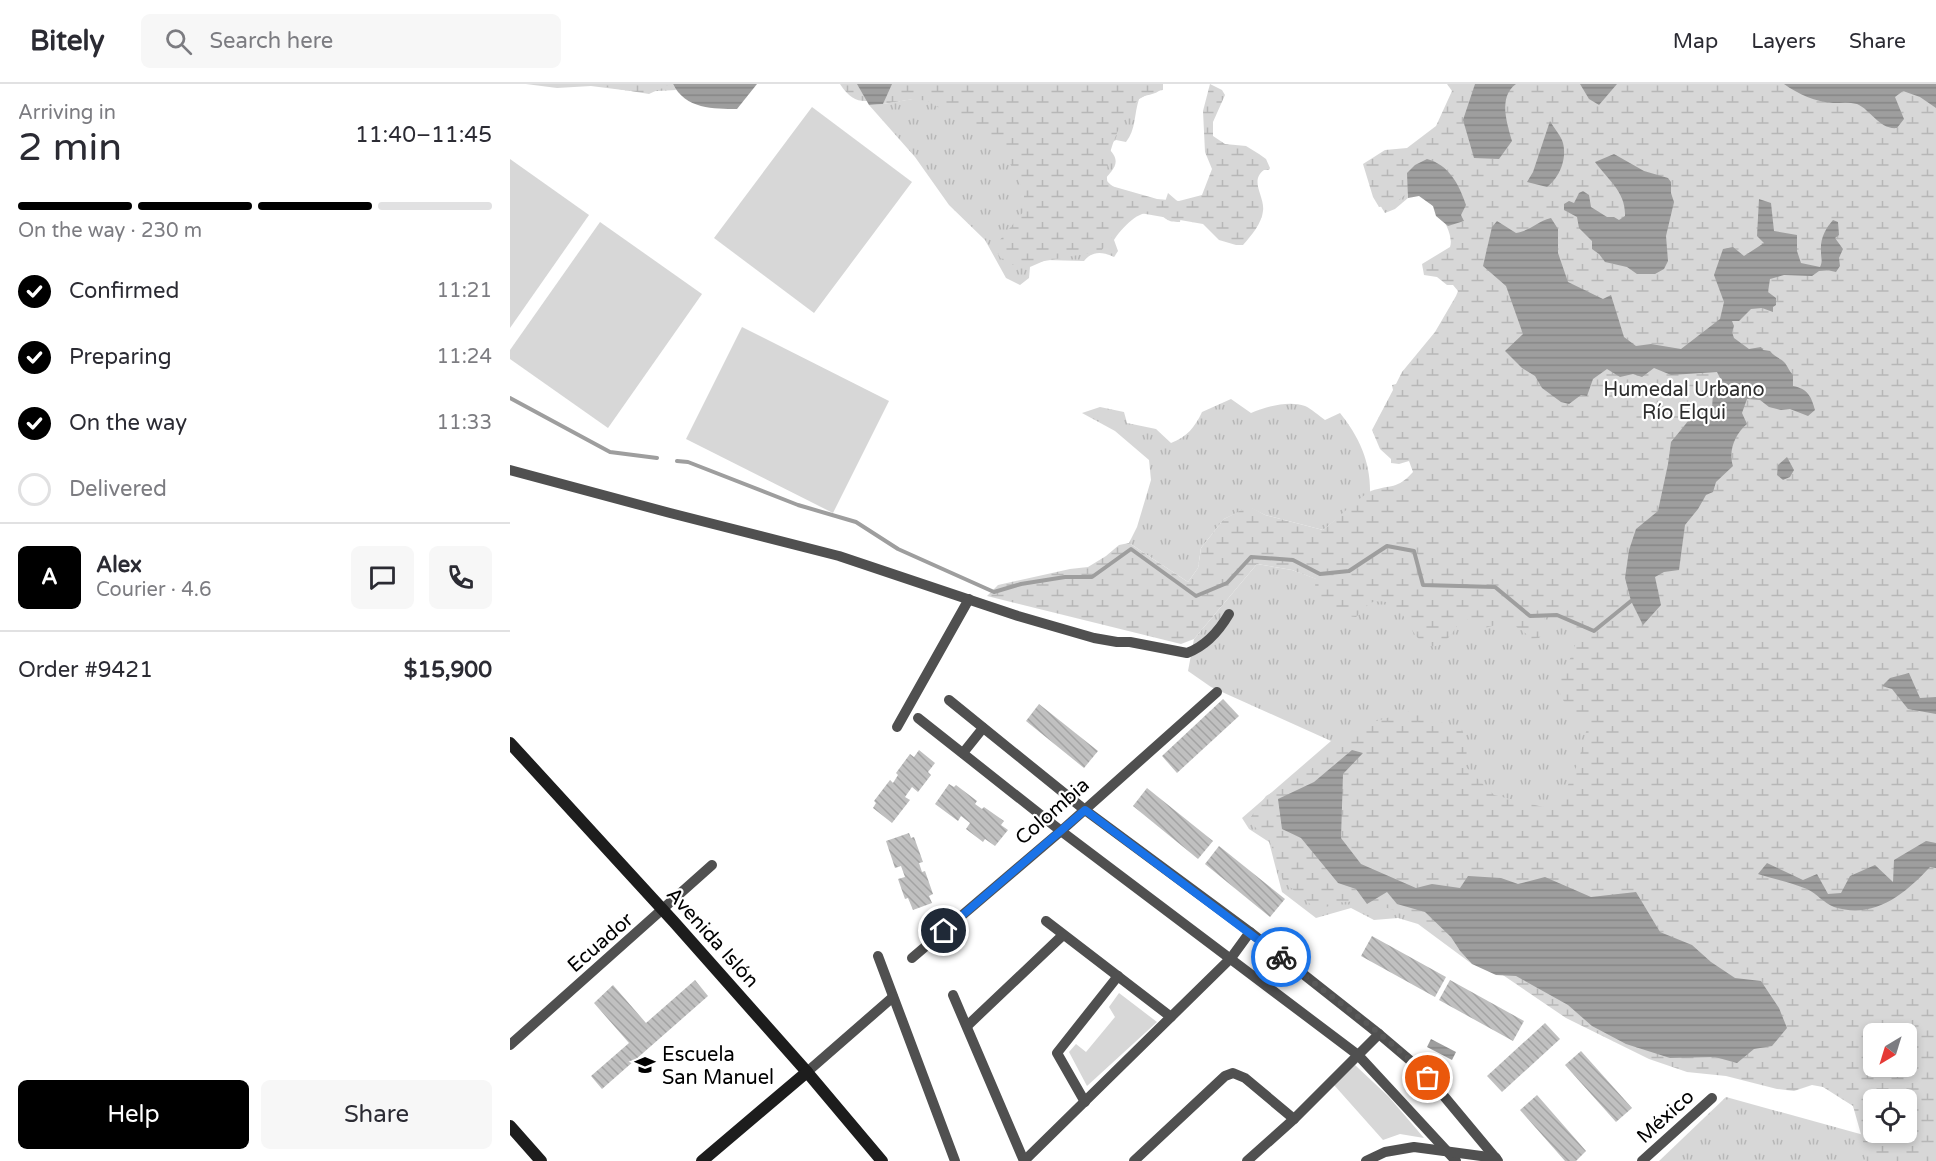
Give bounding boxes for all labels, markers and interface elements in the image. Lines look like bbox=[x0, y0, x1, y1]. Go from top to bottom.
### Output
search box bbox=[141, 14, 561, 68]
text: Bitely bbox=[30, 24, 105, 58]
icon: search bbox=[162, 25, 195, 58]
text: Search here bbox=[210, 28, 333, 54]
text: Map bbox=[1673, 29, 1718, 54]
text: Layers bbox=[1751, 29, 1816, 54]
text: Share bbox=[1849, 29, 1906, 54]
text: Arriving in bbox=[18, 101, 116, 125]
text: 11:40–11:45 bbox=[355, 122, 492, 148]
text: 2 min bbox=[18, 124, 122, 171]
text: On the way · 230 m bbox=[18, 219, 202, 243]
icon: check bbox=[18, 275, 51, 308]
text: Confirmed bbox=[69, 278, 179, 304]
text: 11:21 bbox=[437, 279, 492, 303]
icon: check bbox=[18, 341, 51, 374]
text: Preparing bbox=[69, 344, 172, 370]
text: 11:24 bbox=[437, 345, 492, 369]
park label: Humedal Urbano Río Elqui bbox=[1603, 378, 1765, 425]
icon: check bbox=[18, 407, 51, 440]
text: On the way bbox=[69, 410, 187, 436]
text: 11:33 bbox=[437, 411, 492, 435]
text: Delivered bbox=[69, 476, 167, 502]
button: chat bbox=[351, 546, 414, 609]
button: phone bbox=[429, 546, 492, 609]
text: Alex bbox=[96, 552, 142, 578]
text: A bbox=[41, 564, 58, 590]
text: Courier · 4.6 bbox=[96, 578, 211, 602]
text: Order #9421 bbox=[18, 657, 153, 683]
text: $15,900 bbox=[404, 657, 492, 683]
street label: Colombia bbox=[1011, 773, 1095, 850]
street label: Avenida Islón bbox=[661, 883, 764, 993]
pin bbox=[918, 905, 969, 956]
street label: Ecuador bbox=[563, 908, 639, 978]
icon: home bbox=[927, 914, 960, 947]
courier bbox=[1251, 927, 1311, 987]
icon: bike bbox=[1265, 941, 1298, 974]
north arrow bbox=[1863, 1023, 1917, 1077]
map controls bbox=[1863, 1023, 1917, 1143]
place label: Escuela San Manuel bbox=[662, 1043, 774, 1090]
pin bbox=[1402, 1052, 1453, 1103]
school or university icon: Escuela San Manuel bbox=[633, 1053, 657, 1077]
icon: bag bbox=[1411, 1061, 1444, 1094]
button: Help bbox=[18, 1080, 249, 1149]
button: Share bbox=[261, 1080, 492, 1149]
street label: México bbox=[1632, 1085, 1699, 1149]
button: locate bbox=[1863, 1089, 1917, 1143]

